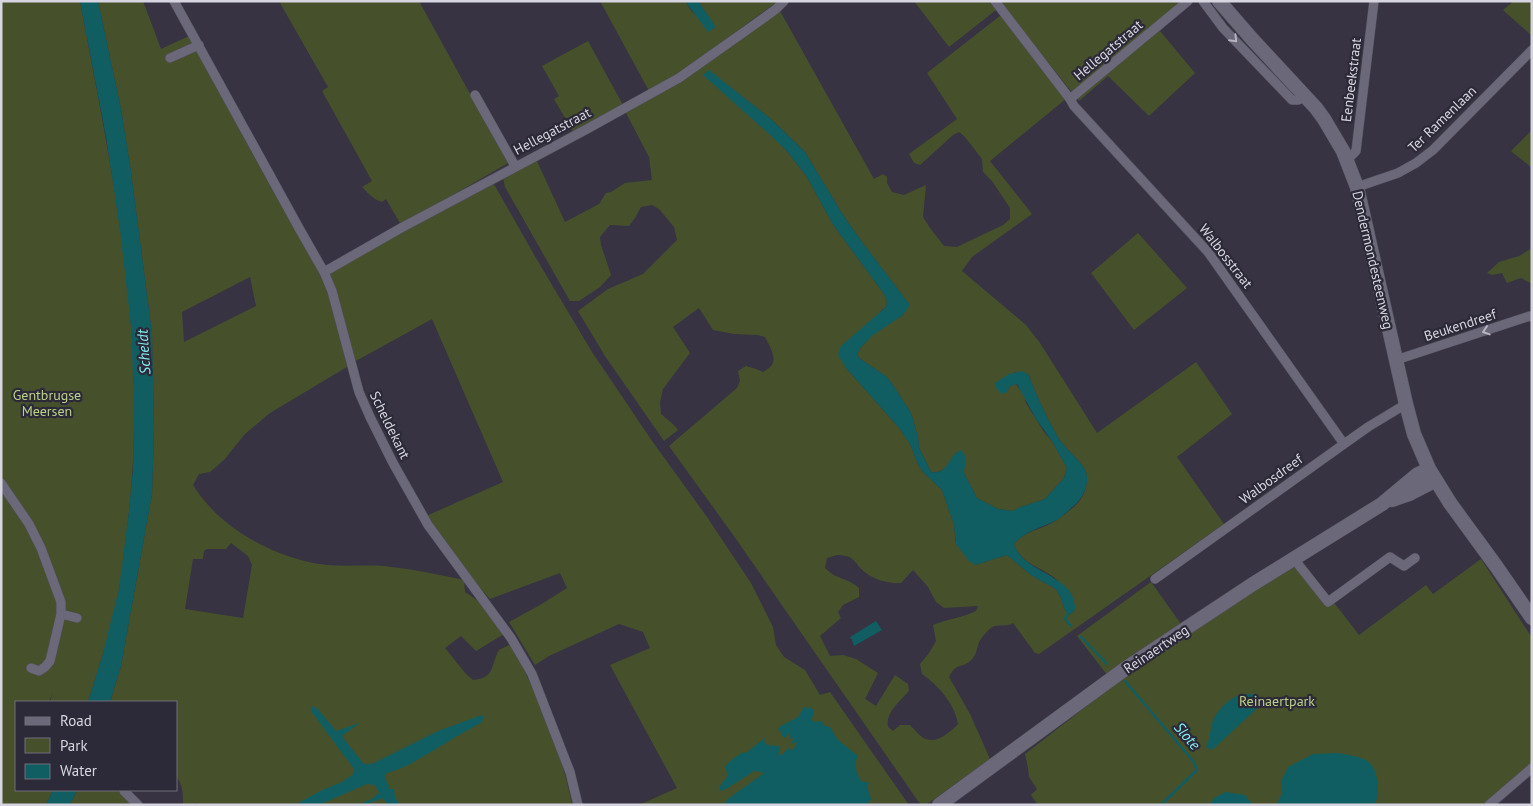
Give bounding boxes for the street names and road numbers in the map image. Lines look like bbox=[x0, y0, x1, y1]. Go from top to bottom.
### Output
street label: Hellegatstraat bbox=[1070, 16, 1146, 84]
street label: Eenbeekstraat bbox=[1337, 37, 1365, 123]
street label: Ter Ramenlaan bbox=[1404, 82, 1480, 156]
street label: Hellegatstraat bbox=[510, 103, 594, 159]
street label: Dendermondesteenweg bbox=[1348, 189, 1398, 331]
street label: Walbosstraat bbox=[1195, 220, 1257, 292]
street label: Beukendreef bbox=[1422, 305, 1499, 345]
street label: Scheldekant bbox=[366, 388, 414, 462]
street label: Walbosdreef bbox=[1236, 450, 1307, 508]
street label: Reinaertweg bbox=[1120, 621, 1192, 677]

